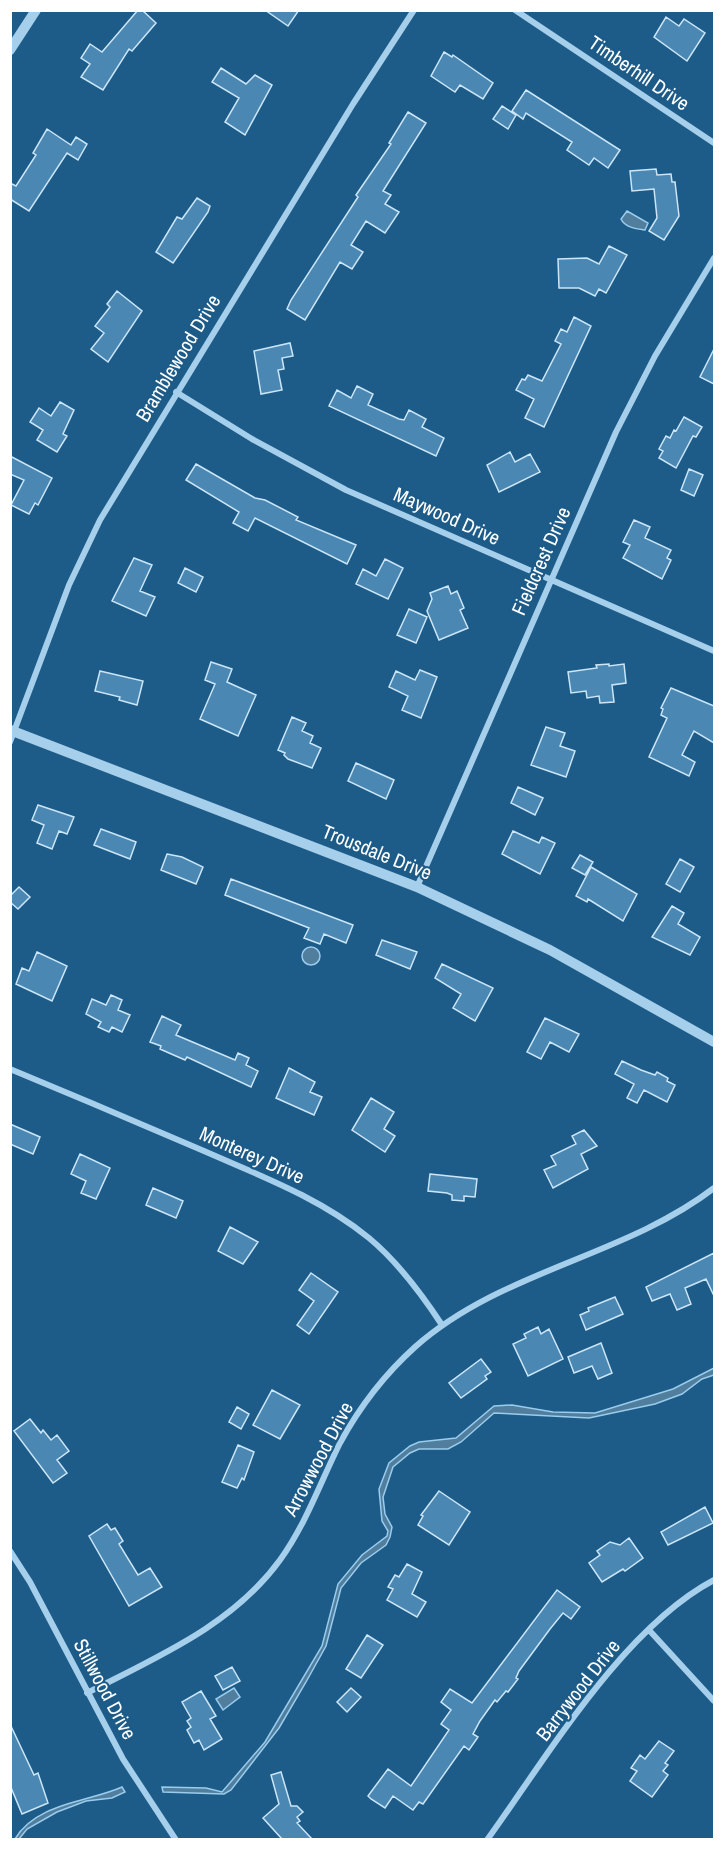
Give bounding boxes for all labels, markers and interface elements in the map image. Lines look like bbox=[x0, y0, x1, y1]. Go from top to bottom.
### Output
street label: Timberhill Drive bbox=[584, 29, 695, 116]
street label: Bramblewood Drive bbox=[129, 289, 226, 426]
street label: Maywood Drive bbox=[390, 480, 505, 551]
street label: Fieldcrest Drive bbox=[505, 502, 576, 619]
street label: Trousdale Drive bbox=[318, 817, 436, 886]
street label: Monterey Drive bbox=[196, 1119, 309, 1190]
street label: Arrowwood Drive bbox=[276, 1397, 359, 1522]
street label: Barrywood Drive bbox=[529, 1633, 626, 1746]
street label: Stillwood Drive bbox=[68, 1634, 143, 1744]

